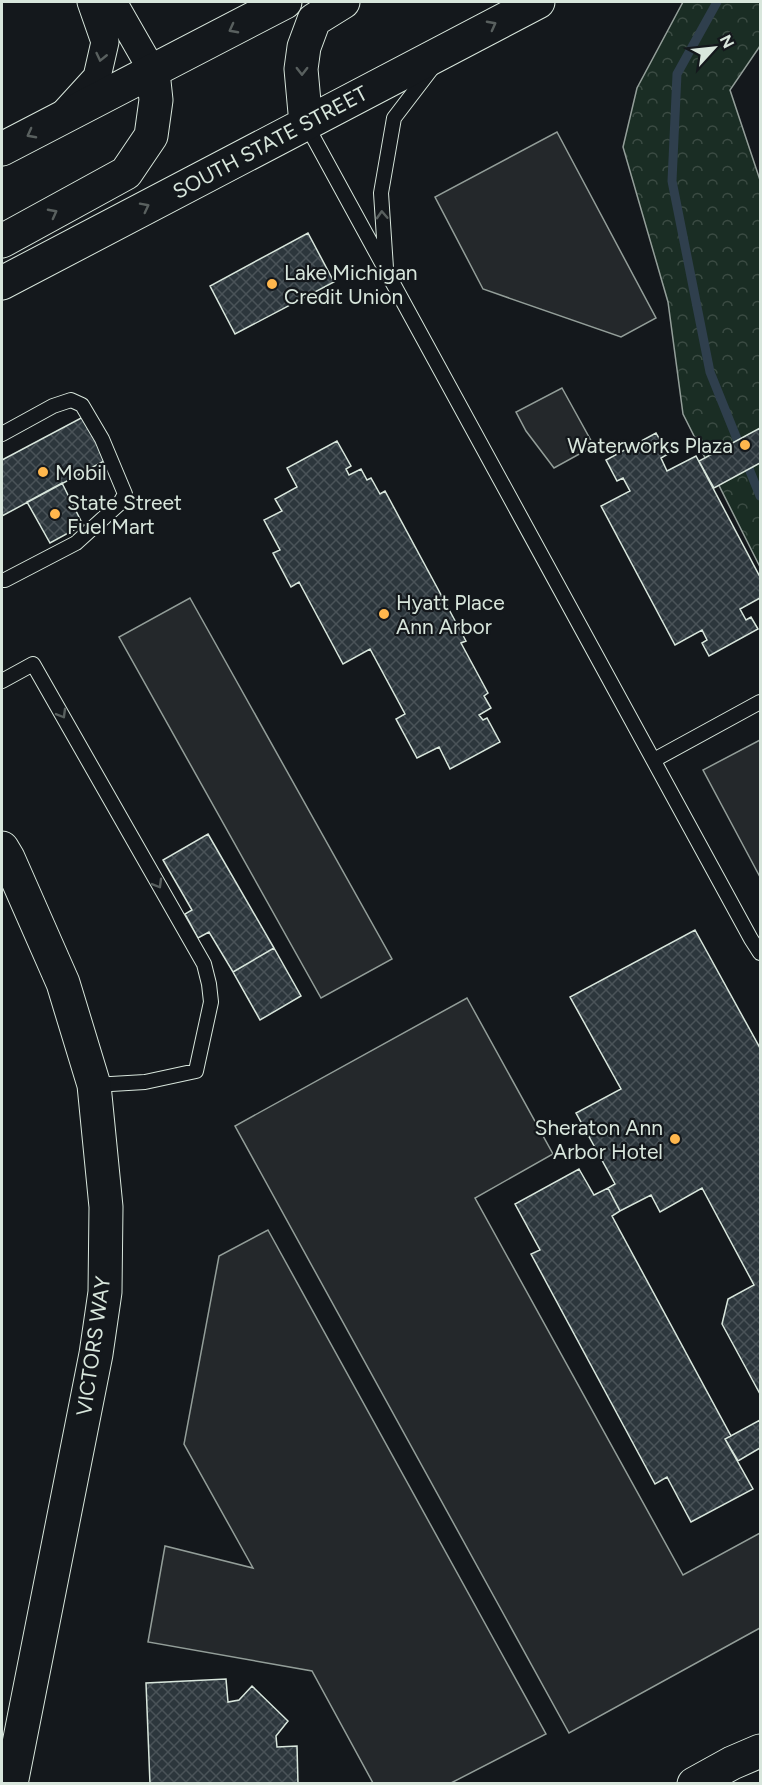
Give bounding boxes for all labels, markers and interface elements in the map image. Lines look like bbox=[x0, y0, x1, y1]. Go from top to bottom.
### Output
north arrow bbox=[684, 18, 744, 78]
one-way arrow bbox=[486, 21, 497, 32]
one-way arrow bbox=[229, 22, 239, 33]
text: N bbox=[716, 32, 738, 51]
one-way arrow bbox=[96, 52, 109, 62]
one-way arrow bbox=[296, 67, 308, 76]
street label: SOUTH STATE STREET bbox=[168, 80, 372, 204]
one-way arrow bbox=[26, 127, 37, 138]
one-way arrow bbox=[139, 203, 149, 214]
one-way arrow bbox=[47, 209, 57, 220]
one-way arrow bbox=[376, 210, 389, 219]
place label: Lake Michigan Credit Union bbox=[284, 260, 418, 309]
marker: Lake Michigan Credit Union bbox=[265, 277, 279, 291]
place label: Waterworks Plaza bbox=[567, 433, 733, 458]
marker: Waterworks Plaza bbox=[738, 438, 752, 452]
place label: Mobil bbox=[55, 460, 107, 485]
marker: Mobil bbox=[36, 465, 50, 479]
place label: State Street Fuel Mart bbox=[67, 490, 182, 539]
marker: State Street Fuel Mart bbox=[48, 507, 62, 521]
place label: Hyatt Place Ann Arbor bbox=[396, 590, 505, 639]
marker: Hyatt Place Ann Arbor bbox=[377, 607, 391, 621]
one-way arrow bbox=[55, 708, 66, 719]
one-way arrow bbox=[151, 878, 162, 888]
place label: Sheraton Ann Arbor Hotel bbox=[534, 1115, 663, 1164]
marker: Sheraton Ann Arbor Hotel bbox=[668, 1132, 682, 1146]
street label: VICTORS WAY bbox=[71, 1274, 115, 1417]

